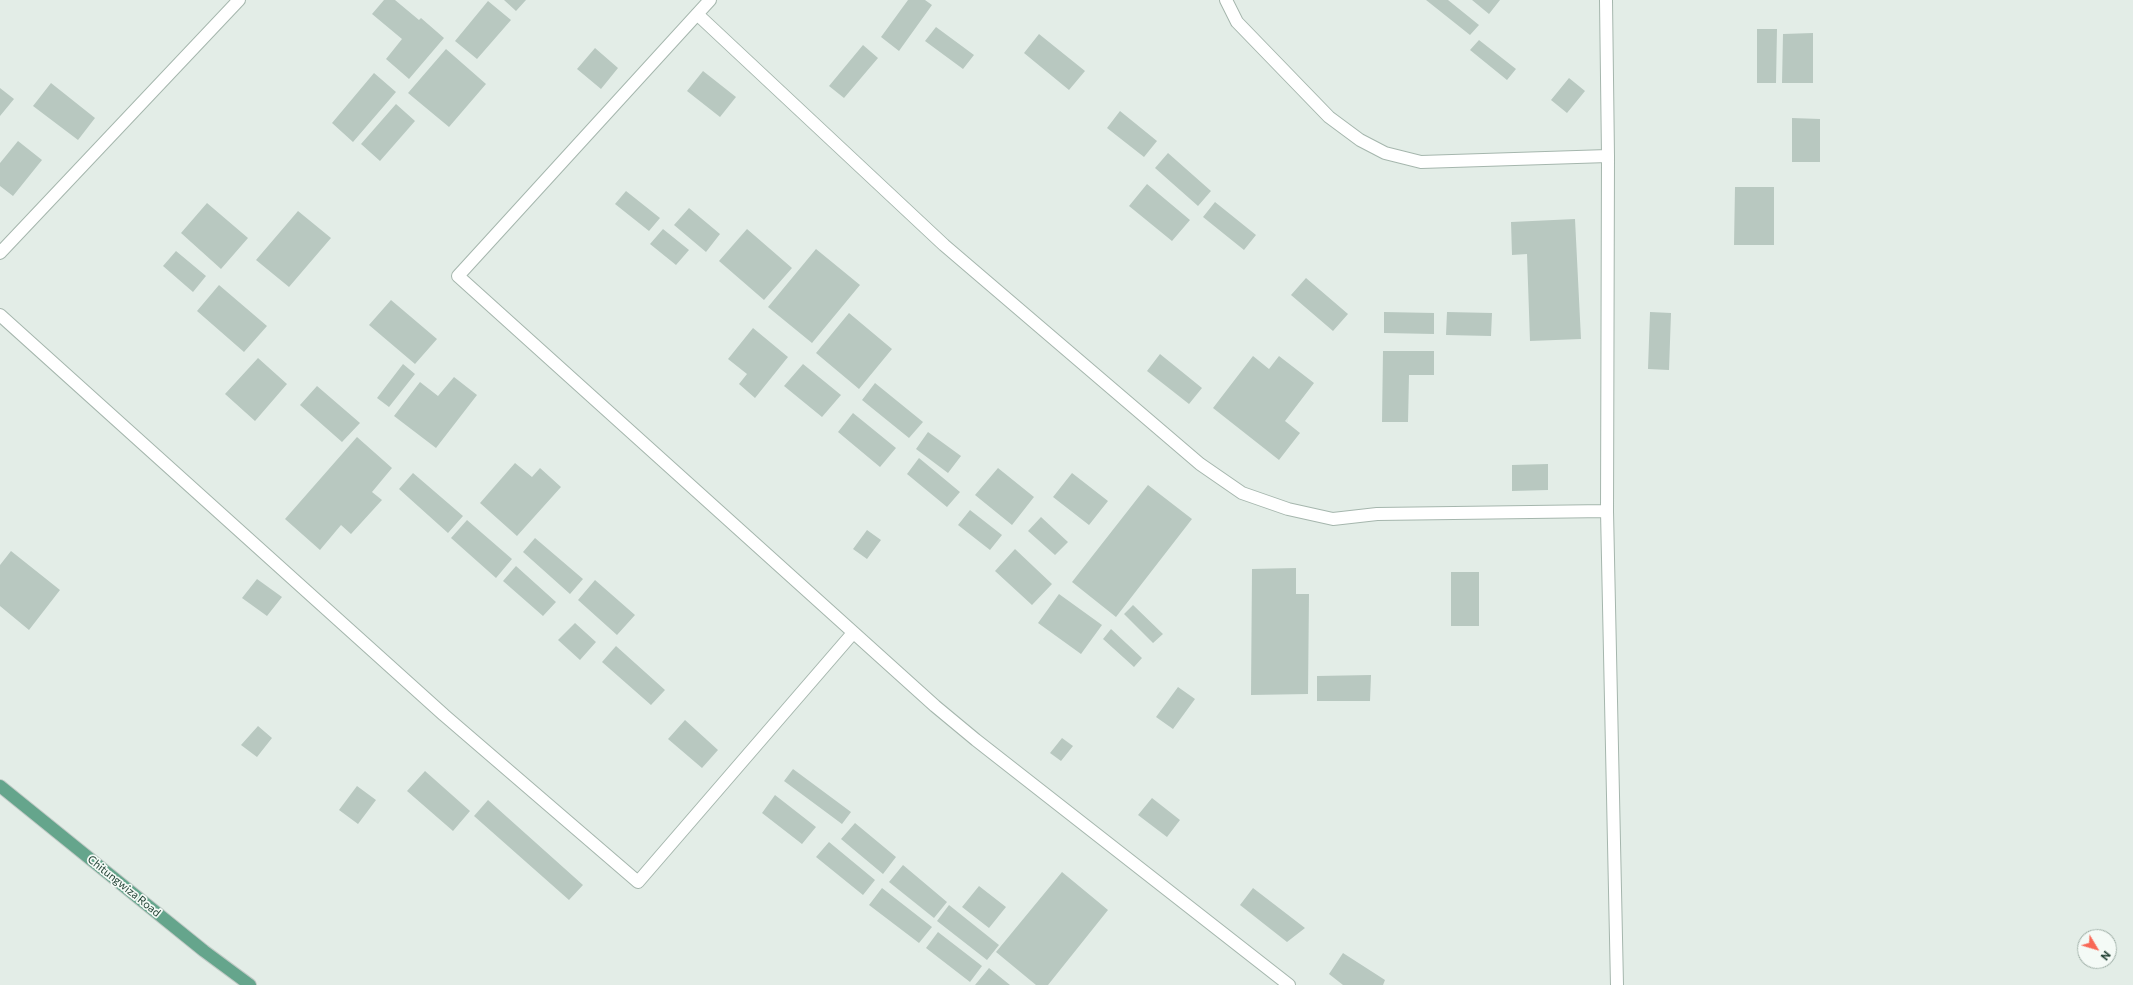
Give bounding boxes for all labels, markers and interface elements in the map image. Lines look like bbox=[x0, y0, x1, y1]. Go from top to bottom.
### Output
street label: Chitungwiza Road bbox=[85, 852, 163, 920]
north arrow bbox=[2077, 929, 2117, 969]
text: N bbox=[2098, 949, 2114, 963]

